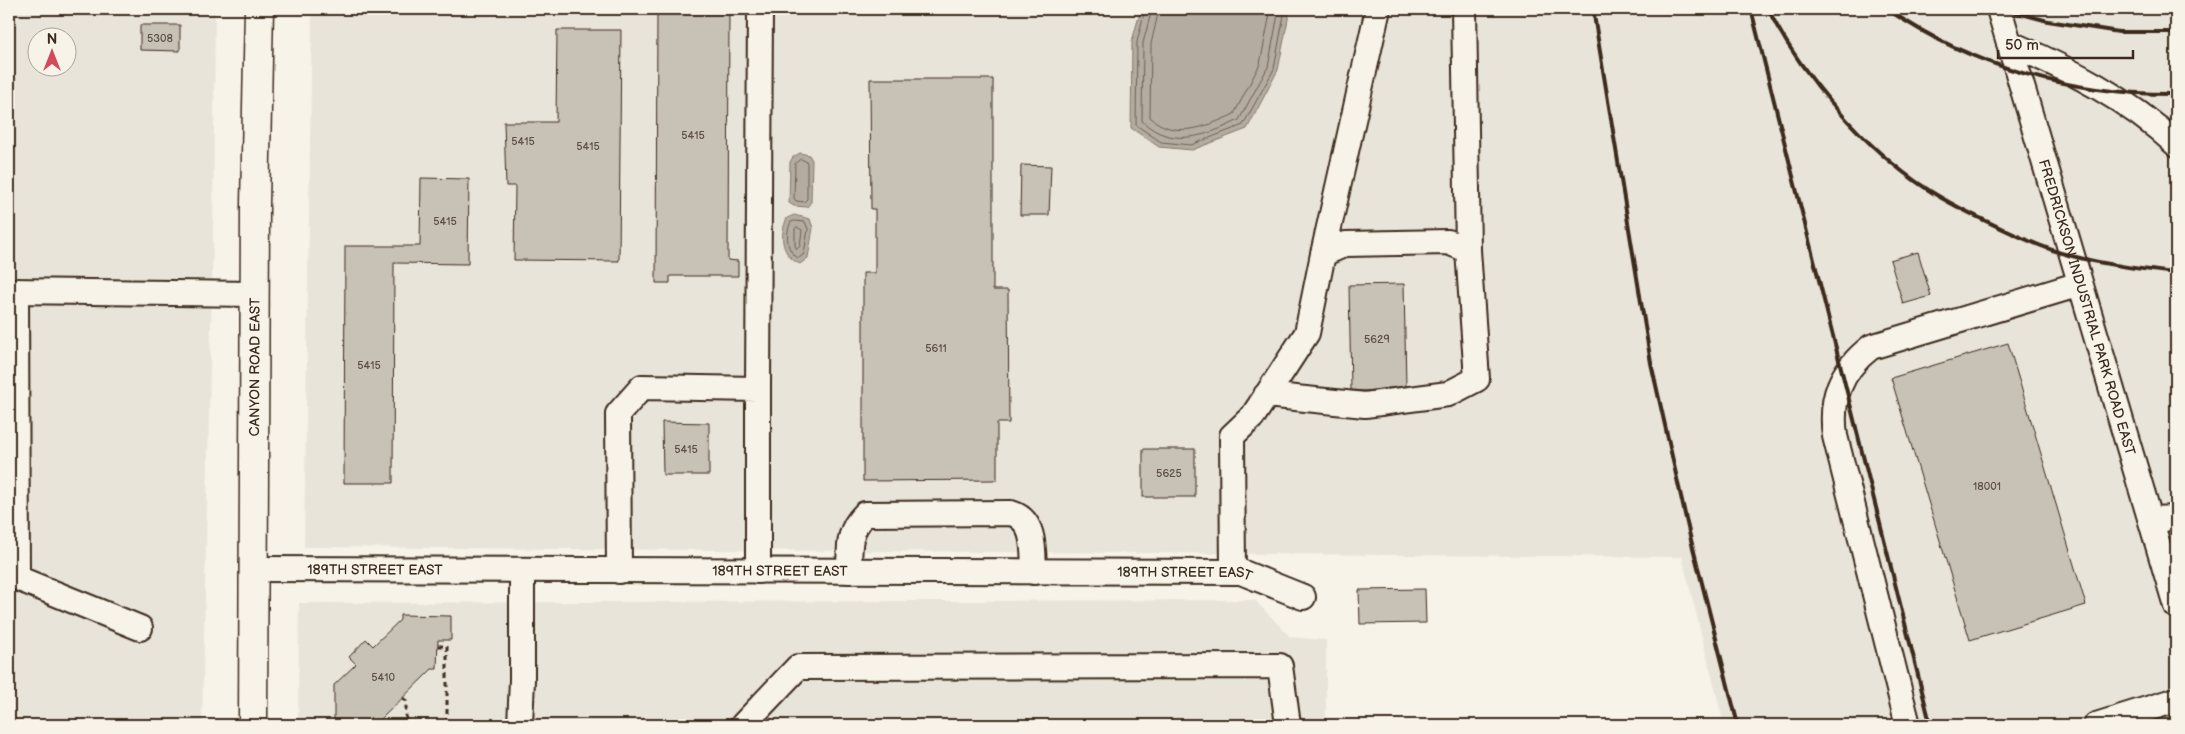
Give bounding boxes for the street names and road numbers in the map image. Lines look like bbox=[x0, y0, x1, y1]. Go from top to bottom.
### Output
street label: FREDRICKSON INDUSTRIAL PARK ROAD EAST bbox=[2036, 157, 2139, 458]
street label: CANYON ROAD EAST bbox=[246, 297, 263, 436]
street label: 189TH STREET EAST bbox=[307, 561, 443, 578]
street label: 189TH STREET EAST bbox=[712, 562, 848, 579]
street label: 189TH STREET EAST bbox=[1117, 563, 1256, 585]

